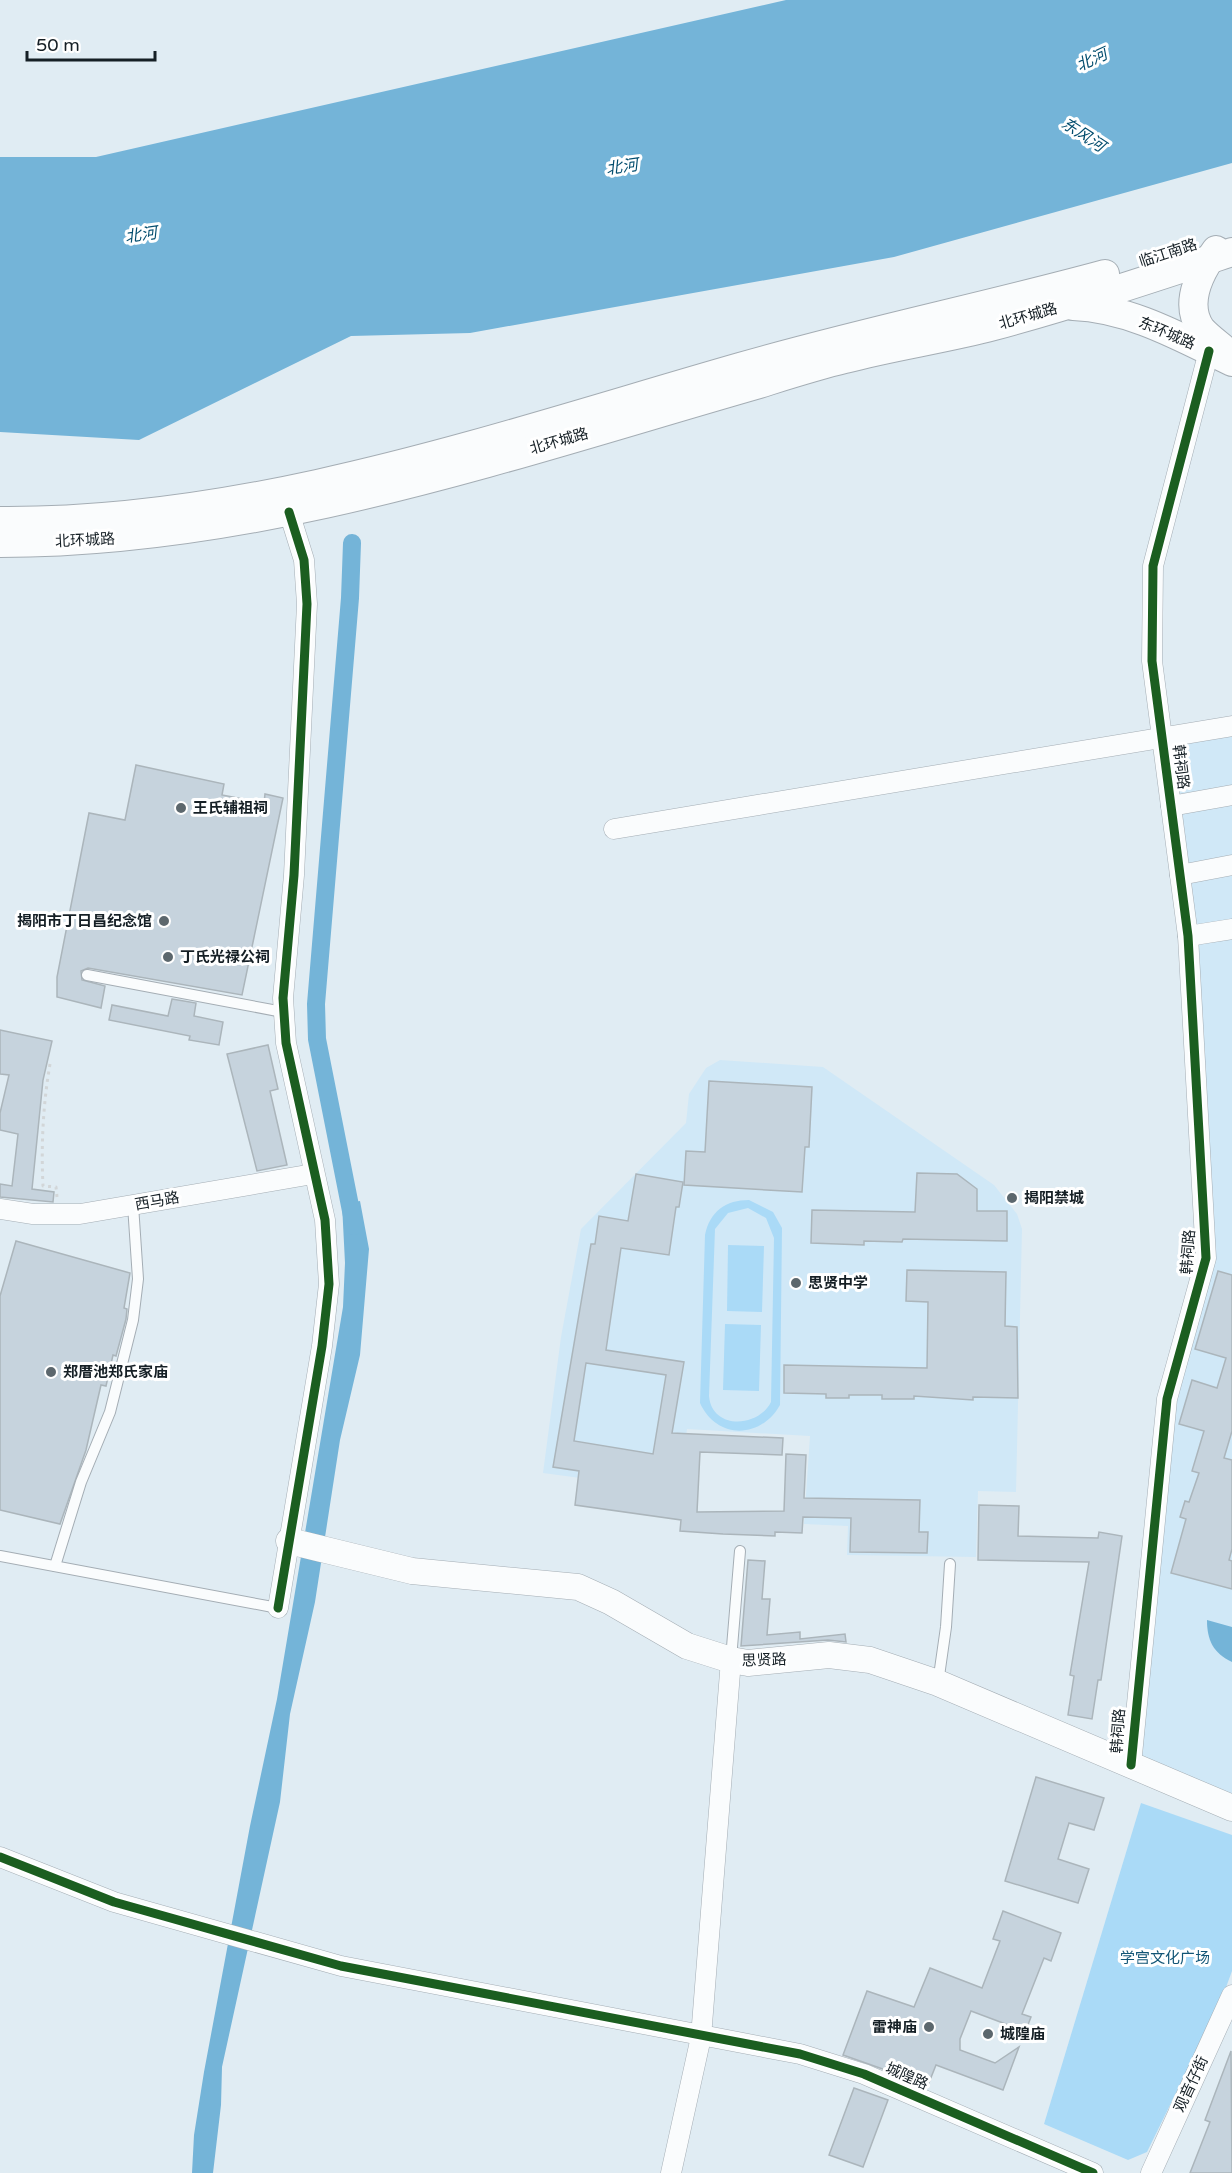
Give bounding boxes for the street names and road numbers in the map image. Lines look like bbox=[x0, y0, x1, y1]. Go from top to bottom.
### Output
street label: 临江南路 bbox=[1137, 235, 1199, 271]
street label: 北环城路 bbox=[997, 299, 1059, 333]
street label: 东环城路 bbox=[1136, 313, 1198, 353]
street label: 北环城路 bbox=[528, 424, 590, 458]
street label: 北环城路 bbox=[55, 529, 115, 551]
street label: 韩祠路 bbox=[1169, 744, 1193, 790]
street label: 西马路 bbox=[133, 1188, 181, 1214]
street label: 韩祠路 bbox=[1177, 1229, 1199, 1275]
street label: 思贤路 bbox=[741, 1650, 787, 1670]
street label: 韩祠路 bbox=[1107, 1708, 1129, 1754]
street label: 观音仔街 bbox=[1170, 2053, 1212, 2115]
street label: 城隍路 bbox=[883, 2059, 931, 2093]

